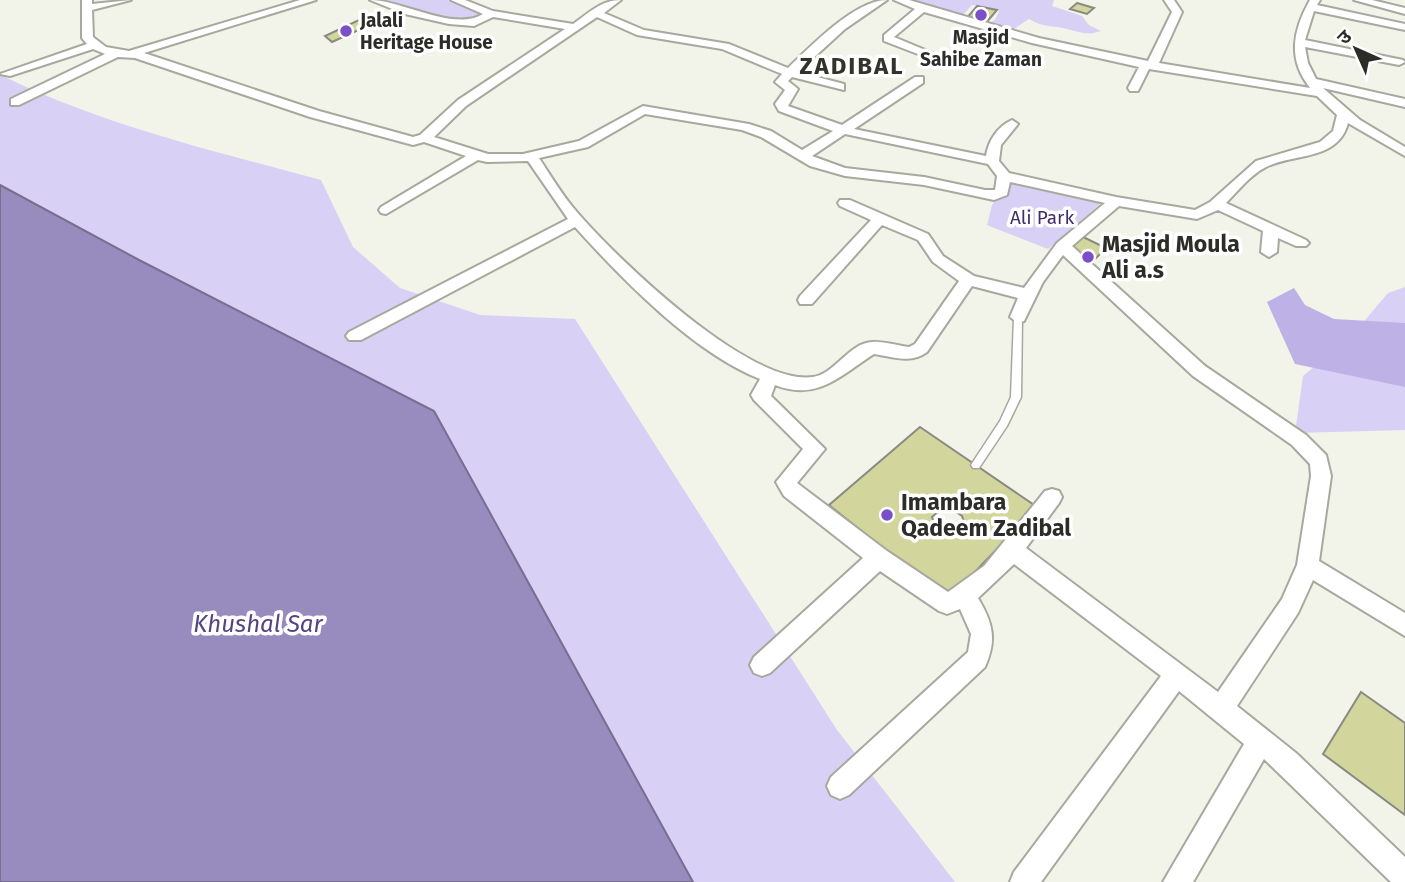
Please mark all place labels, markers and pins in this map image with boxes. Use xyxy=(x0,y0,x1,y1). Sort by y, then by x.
marker: Masjid Sahibe Zaman xyxy=(973,7,989,23)
place label: Jalali Heritage House xyxy=(359,9,493,54)
marker: Jalali Heritage House xyxy=(338,23,354,39)
place label: Masjid Sahibe Zaman xyxy=(920,26,1042,71)
place label: Masjid Moula Ali a.s xyxy=(1101,230,1240,284)
marker: Masjid Moula Ali a.s xyxy=(1080,249,1096,265)
place label: Imambara Qadeem Zadibal xyxy=(901,488,1071,542)
marker: Imambara Qadeem Zadibal xyxy=(879,507,895,523)

